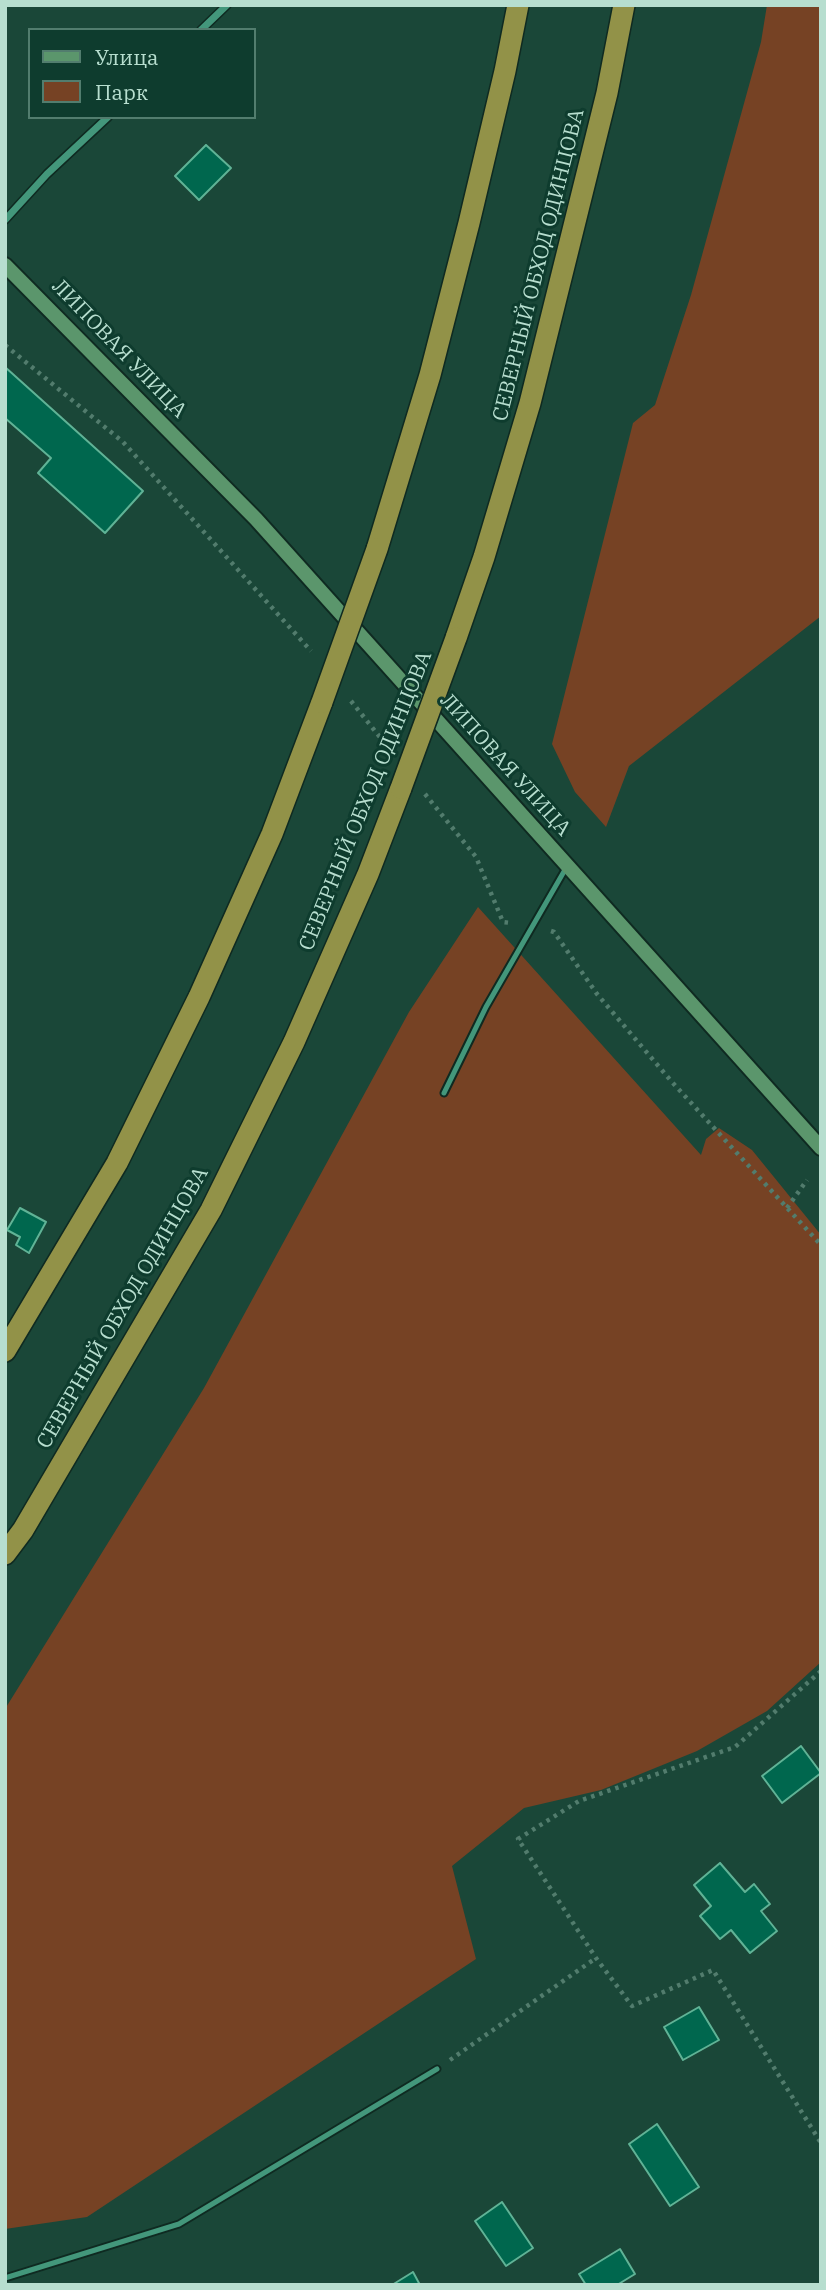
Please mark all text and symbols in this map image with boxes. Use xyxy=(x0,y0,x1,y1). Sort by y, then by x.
legend xyxy=(28,28,256,119)
text: Улица xyxy=(95,43,159,71)
text: Парк xyxy=(95,78,148,106)
street label: СЕВЕРНЫЙ ОБХОД ОДИНЦОВА xyxy=(488,106,590,424)
street label: ЛИПОВАЯ УЛИЦА xyxy=(46,274,192,424)
street label: СЕВЕРНЫЙ ОБХОД ОДИНЦОВА xyxy=(294,647,438,955)
street label: ЛИПОВАЯ УЛИЦА xyxy=(434,688,576,842)
street label: СЕВЕРНЫЙ ОБХОД ОДИНЦОВА xyxy=(32,1163,214,1453)

